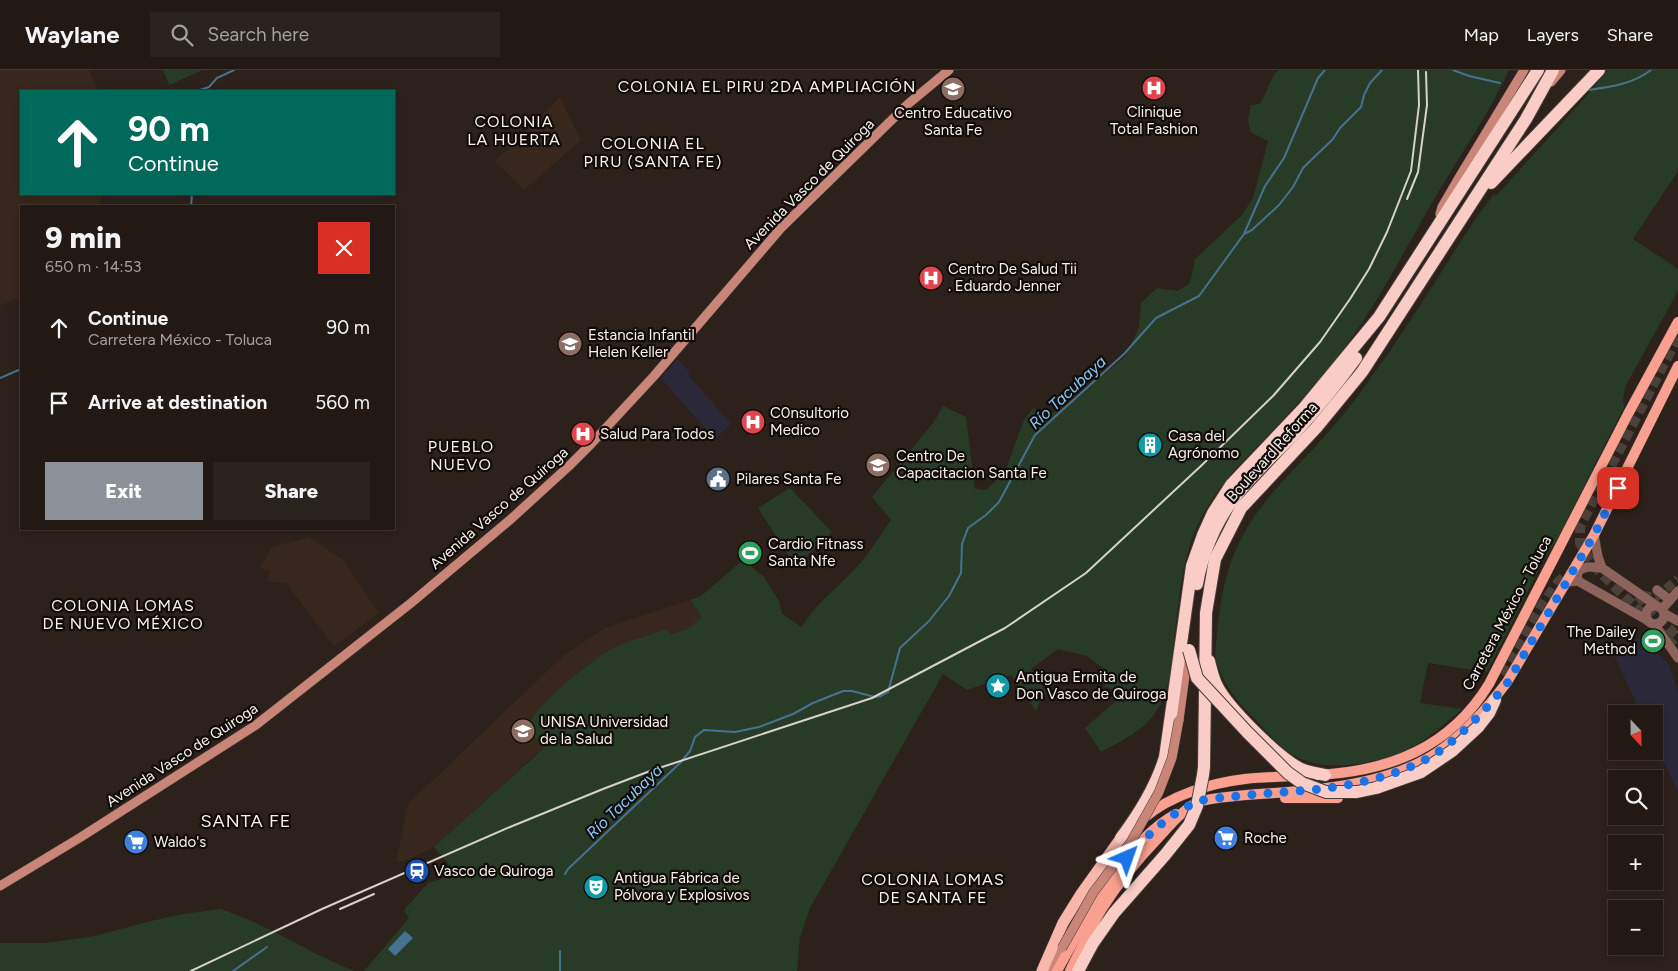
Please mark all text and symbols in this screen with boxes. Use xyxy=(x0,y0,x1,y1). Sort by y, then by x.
search box xyxy=(150,12,500,57)
text: Waylane xyxy=(25,20,120,49)
icon: search xyxy=(168,21,196,49)
text: Search here xyxy=(208,23,309,46)
text: Map xyxy=(1464,24,1499,46)
text: Layers xyxy=(1527,24,1579,46)
text: Share xyxy=(1607,24,1653,46)
hospital icon: Clinique Total Fashion xyxy=(1141,75,1167,101)
school or university icon: Centro Educativo Santa Fe xyxy=(940,76,966,102)
district label: COLONIA EL PIRU 2DA AMPLIACIÓN xyxy=(618,77,916,96)
place label: Clinique Total Fashion xyxy=(1110,103,1198,138)
place label: Centro Educativo Santa Fe xyxy=(894,104,1012,139)
text: 90 m xyxy=(128,108,210,150)
icon: ahead xyxy=(45,110,110,175)
district label: COLONIA LA HUERTA xyxy=(467,112,561,149)
street label: Avenida Vasco de Quiroga xyxy=(740,115,878,253)
district label: COLONIA EL PIRU (SANTA FE) xyxy=(584,134,722,171)
text: Continue xyxy=(128,150,219,177)
text: 9 min xyxy=(45,219,122,256)
button: close xyxy=(318,222,370,274)
text: 650 m · 14:53 xyxy=(45,257,142,276)
place label: Centro De Salud Tii . Eduardo Jenner xyxy=(948,260,1077,295)
hospital icon: Centro De Salud Tii . Eduardo Jenner xyxy=(918,265,944,291)
text: Continue xyxy=(88,307,168,330)
icon: ahead xyxy=(45,314,73,342)
text: 90 m xyxy=(326,316,370,339)
place label: Estancia Infantil Helen Keller xyxy=(588,326,695,361)
text: Carretera México - Toluca xyxy=(88,330,272,349)
school or university icon: Estancia Infantil Helen Keller xyxy=(557,331,583,357)
water label: Río Tacubaya xyxy=(1025,352,1110,433)
icon: arrive xyxy=(45,389,73,417)
text: Arrive at destination xyxy=(88,391,267,414)
text: 560 m xyxy=(315,391,370,414)
street label: Boulevard Reforma xyxy=(1223,399,1321,505)
place label: C0nsultorio Medico xyxy=(770,404,849,439)
hospital icon: C0nsultorio Medico xyxy=(740,409,766,435)
hospital icon: Salud Para Todos xyxy=(570,421,596,447)
place label: Salud Para Todos xyxy=(600,425,714,443)
place label: Casa del Agrónomo xyxy=(1168,427,1239,462)
building icon: Casa del Agrónomo xyxy=(1137,432,1163,458)
district label: PUEBLO NUEVO xyxy=(428,437,494,474)
street label: Avenida Vasco de Quiroga xyxy=(426,443,572,573)
place label: Centro De Capacitacion Santa Fe xyxy=(896,447,1047,482)
school or university icon: Centro De Capacitacion Santa Fe xyxy=(865,452,891,478)
button: Exit xyxy=(45,462,203,520)
button: Share xyxy=(213,462,370,520)
public building icon: Pilares Santa Fe xyxy=(705,466,731,492)
pin xyxy=(1597,467,1639,509)
place label: Pilares Santa Fe xyxy=(736,470,842,488)
icon: arrive xyxy=(1604,474,1632,502)
street label: Carretera México - Toluca xyxy=(1459,533,1555,693)
place label: Cardio Fitnass Santa Nfe xyxy=(768,535,864,570)
sports icon: Cardio Fitnass Santa Nfe xyxy=(737,540,763,566)
district label: COLONIA LOMAS DE NUEVO MÉXICO xyxy=(42,596,204,633)
place label: The Dailey Method xyxy=(1567,623,1636,658)
sports icon: The Dailey Method xyxy=(1640,628,1666,654)
place label: Antigua Ermita de Don Vasco de Quiroga xyxy=(1016,668,1167,703)
place icon: Antigua Ermita de Don Vasco de Quiroga xyxy=(985,673,1011,699)
street label: Avenida Vasco de Quiroga xyxy=(103,699,261,811)
north arrow xyxy=(1608,705,1662,760)
map controls xyxy=(1608,705,1663,955)
place label: UNISA Universidad de la Salud xyxy=(540,713,668,748)
school or university icon: UNISA Universidad de la Salud xyxy=(510,718,536,744)
water label: Río Tacubaya xyxy=(582,760,666,842)
button: search xyxy=(1608,770,1663,825)
district label: SANTA FE xyxy=(201,810,291,832)
supermarket icon: Roche xyxy=(1213,825,1239,851)
supermarket icon: Waldo's xyxy=(123,829,149,855)
place label: Roche xyxy=(1244,829,1287,847)
position arrow xyxy=(1100,831,1152,883)
place label: Waldo's xyxy=(154,833,206,851)
button: + xyxy=(1608,835,1663,890)
station icon: Vasco de Quiroga xyxy=(404,858,430,884)
place label: Vasco de Quiroga xyxy=(434,862,553,880)
place label: Antigua Fábrica de Pólvora y Explosivos xyxy=(614,869,750,904)
district label: COLONIA LOMAS DE SANTA FE xyxy=(861,870,1005,907)
theatre icon: Antigua Fábrica de Pólvora y Explosivos xyxy=(583,874,609,900)
button: − xyxy=(1608,900,1663,955)

